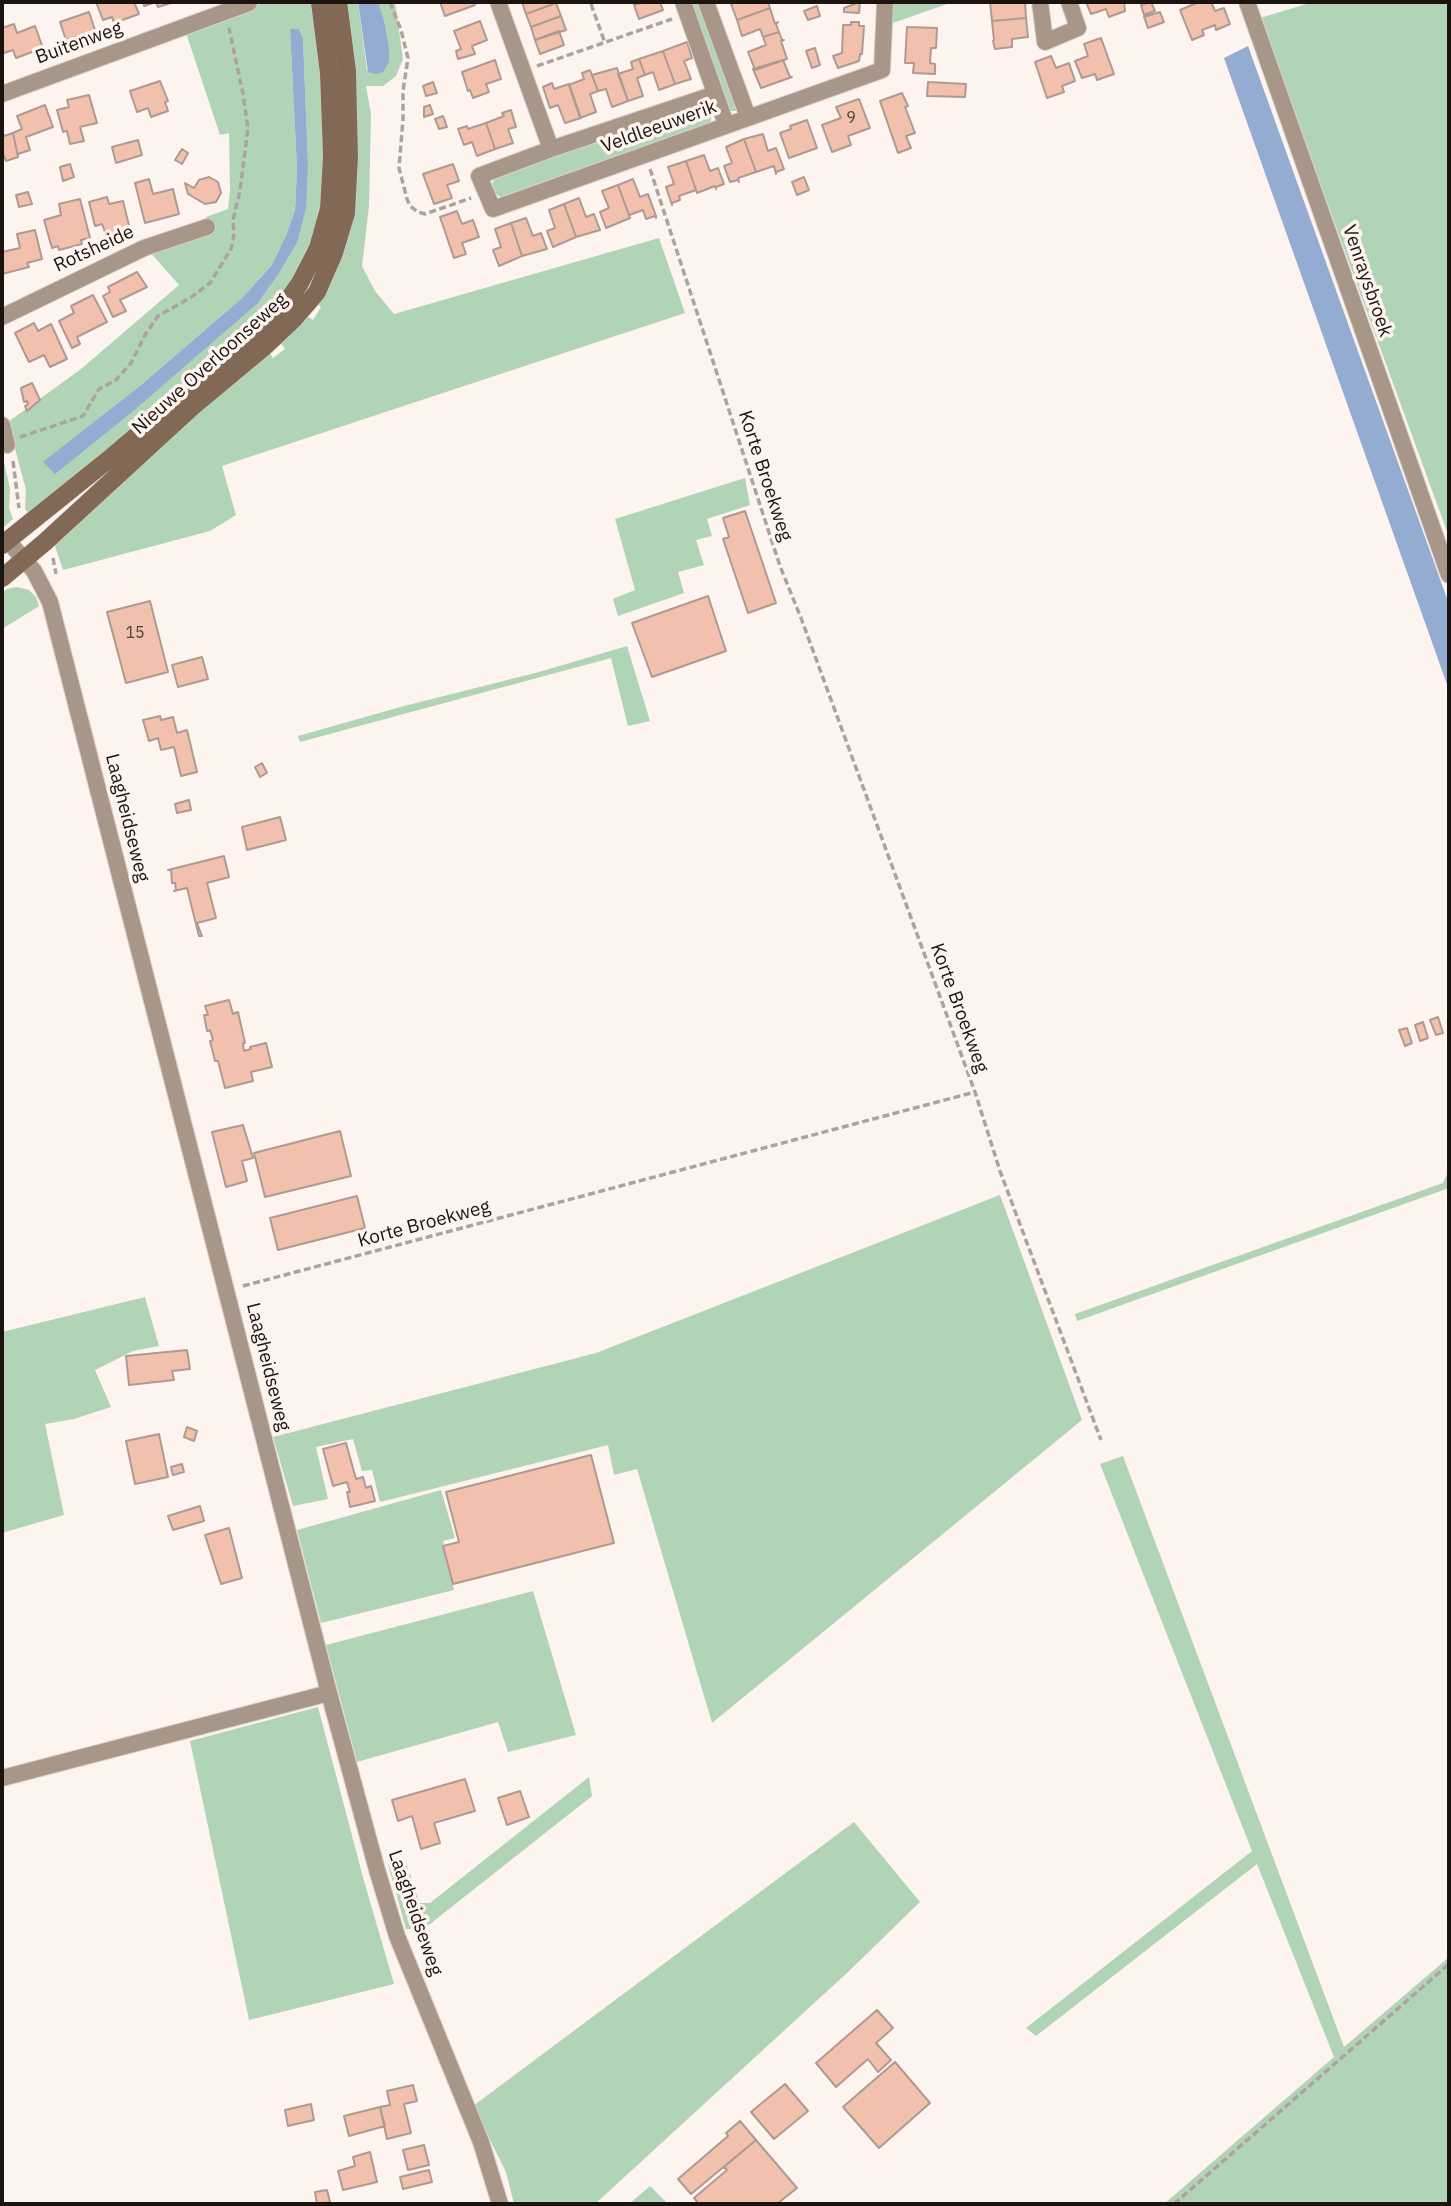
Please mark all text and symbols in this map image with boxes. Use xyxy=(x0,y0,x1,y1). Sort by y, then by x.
street label: Buitenweg xyxy=(33,17,125,69)
street label: Veldleeuwerik xyxy=(598,96,720,158)
house number: 9 xyxy=(846,108,856,128)
street label: Rotsheide xyxy=(50,221,138,277)
street label: Venraysbroek xyxy=(1337,222,1397,340)
street label: Nieuwe Overloonseweg xyxy=(128,288,292,440)
street label: Korte Broekweg xyxy=(733,408,797,544)
house number: 15 xyxy=(125,623,145,643)
street label: Laagheidseweg xyxy=(100,752,154,884)
street label: Korte Broekweg xyxy=(925,940,993,1076)
street label: Korte Broekweg xyxy=(355,1195,493,1253)
street label: Laagheidseweg xyxy=(241,1301,295,1433)
street label: Laagheidseweg xyxy=(383,1847,447,1979)

